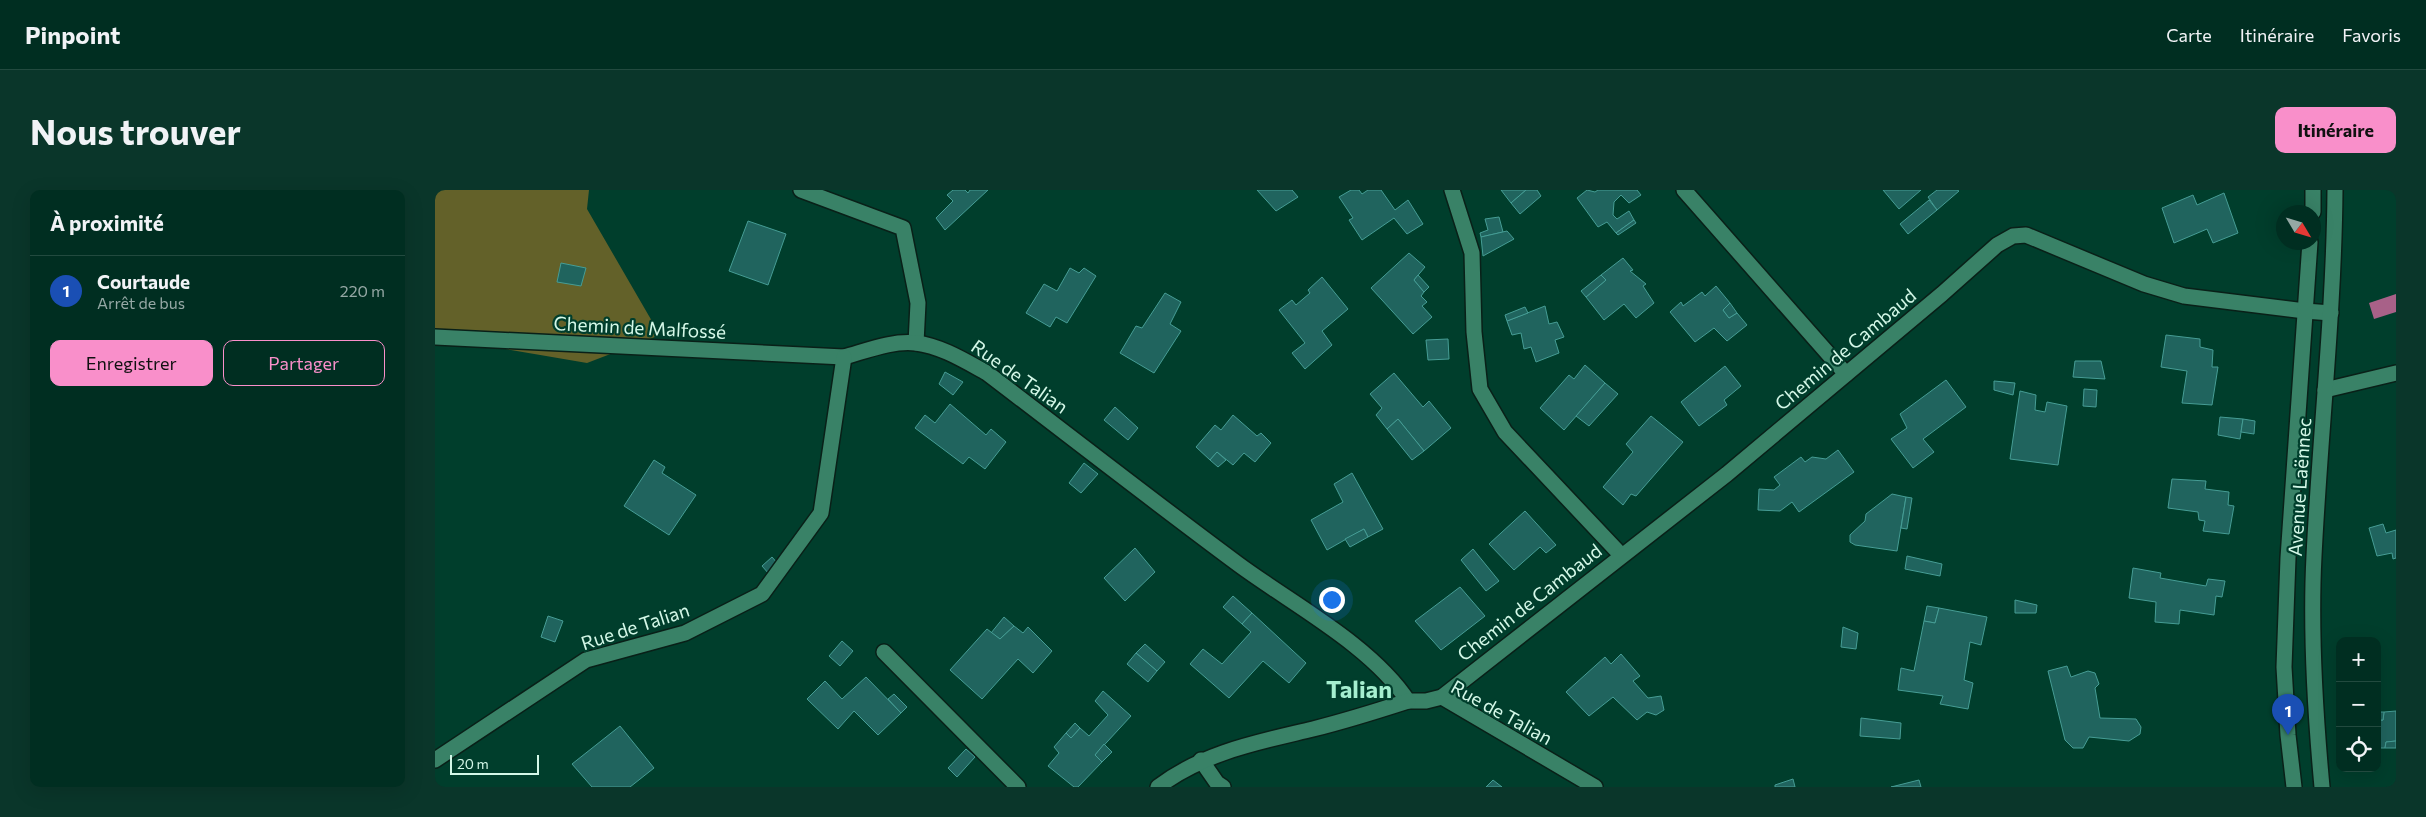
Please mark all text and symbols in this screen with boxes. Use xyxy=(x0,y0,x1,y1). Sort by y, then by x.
text: Pinpoint xyxy=(25,20,120,49)
text: Carte xyxy=(2166,24,2212,46)
text: Itinéraire xyxy=(2240,24,2314,46)
text: Favoris xyxy=(2342,24,2401,46)
button: Itinéraire xyxy=(2275,107,2396,153)
text: Nous trouver xyxy=(30,109,241,152)
north arrow xyxy=(2276,205,2321,250)
text: À proximité xyxy=(50,210,164,235)
text: Courtaude xyxy=(97,270,190,293)
text: 1 xyxy=(62,281,70,300)
text: 220 m xyxy=(340,281,385,300)
street label: Chemin de Cambaud xyxy=(1770,283,1920,415)
text: Arrêt de bus xyxy=(97,293,185,312)
street label: Chemin de Malfossé xyxy=(553,311,727,343)
street label: Rue de Talian xyxy=(967,334,1073,418)
button: Enregistrer xyxy=(50,340,213,386)
button: Partager xyxy=(223,340,385,386)
street label: Avenue Laënnec xyxy=(2283,417,2315,557)
street label: Chemin de Cambaud xyxy=(1452,538,1606,666)
your location xyxy=(1319,587,1345,613)
street label: Rue de Talian xyxy=(578,598,692,654)
map controls xyxy=(2336,637,2381,772)
button: + xyxy=(2336,637,2381,682)
district label: Talian xyxy=(1326,674,1392,703)
street label: Rue de Talian xyxy=(1447,675,1557,749)
button: − xyxy=(2336,682,2381,727)
pin: 1 xyxy=(2272,694,2304,735)
button: locate xyxy=(2336,727,2381,772)
scale bar xyxy=(450,752,539,775)
text: 20 m xyxy=(457,755,489,772)

